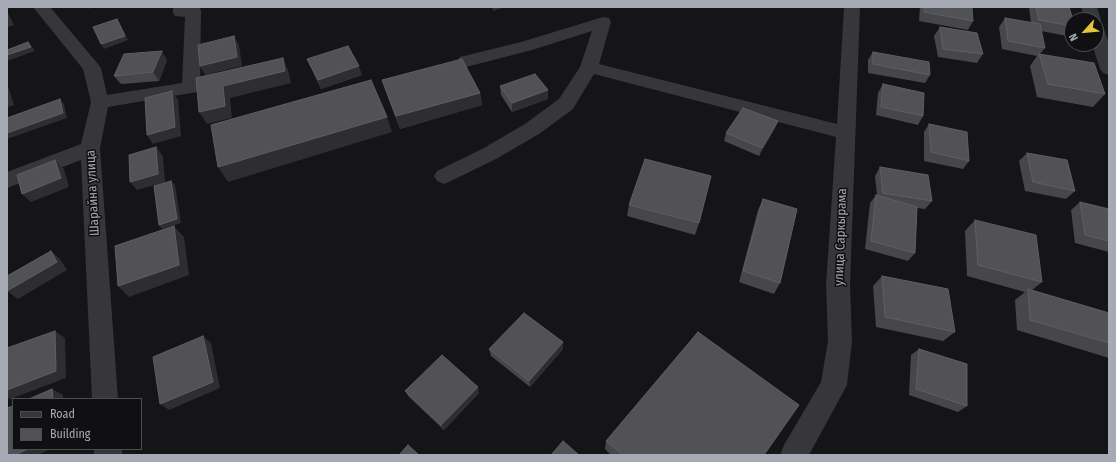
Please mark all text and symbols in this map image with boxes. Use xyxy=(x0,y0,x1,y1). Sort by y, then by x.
north arrow xyxy=(1064,12,1104,52)
text: N xyxy=(1066,31,1081,43)
street label: Шарайна улица xyxy=(83,150,103,236)
street label: улица Саркырама xyxy=(832,188,850,286)
legend xyxy=(12,398,142,450)
text: Road xyxy=(50,407,75,421)
text: Building xyxy=(50,427,90,441)

